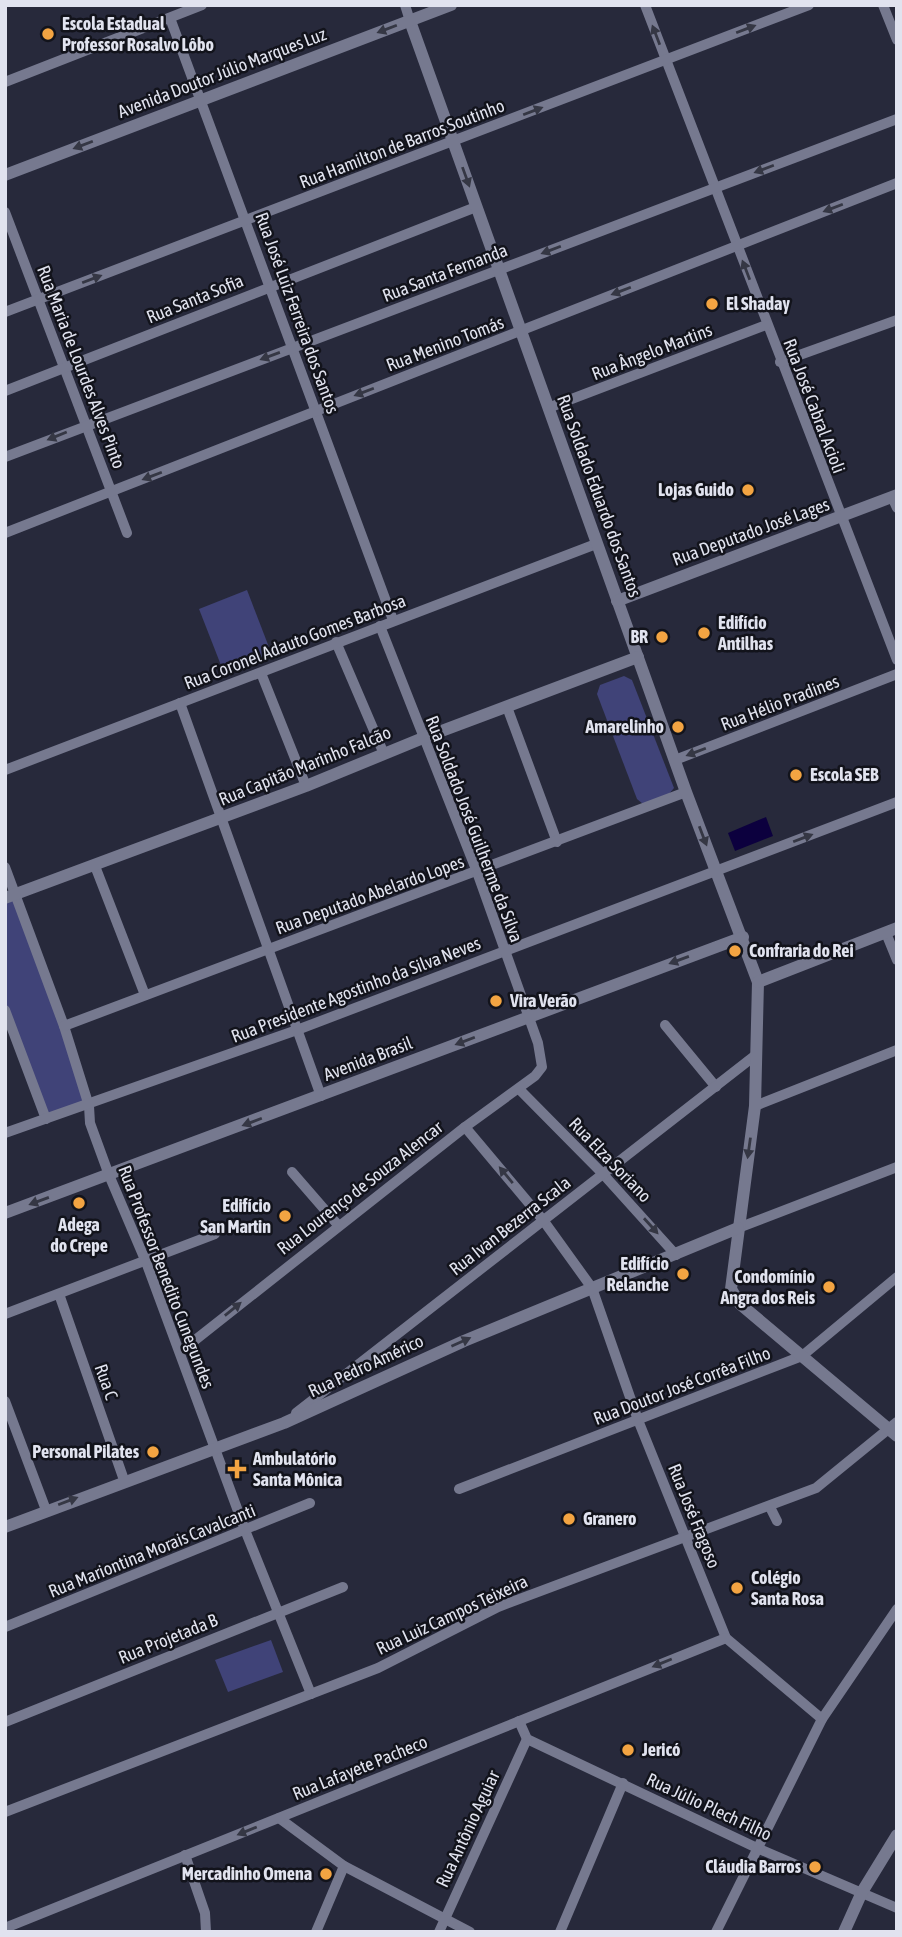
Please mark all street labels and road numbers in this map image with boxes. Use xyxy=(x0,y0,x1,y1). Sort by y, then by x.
street label: Avenida Doutor Júlio Marques Luz xyxy=(115,23,329,122)
street label: Rua Hamilton de Barros Soutinho xyxy=(296,95,507,192)
street label: Rua José Luiz Ferreira dos Santos xyxy=(251,209,344,416)
street label: Rua Santa Fernanda xyxy=(379,239,510,306)
street label: Rua Maria de Lourdes Alves Pinto xyxy=(33,262,130,471)
street label: Rua Santa Sofia xyxy=(143,270,246,328)
street label: Rua Menino Tomás xyxy=(383,311,507,376)
street label: Rua Ângelo Martins xyxy=(589,319,715,384)
street label: Rua José Cabral Acioli xyxy=(779,336,850,476)
street label: Rua Soldado Eduardo dos Santos xyxy=(553,392,646,600)
street label: Rua Deputado José Lages xyxy=(669,493,832,570)
street label: Rua Coronel Adauto Gomes Barbosa xyxy=(181,590,408,693)
street label: Rua Hélio Pradines xyxy=(718,670,842,735)
street label: Rua Soldado José Guilherme da Silva xyxy=(421,713,527,945)
street label: Rua Capitão Marinho Falcão xyxy=(216,721,394,810)
street label: Rua Deputado Abelardo Lopes xyxy=(273,851,467,938)
street label: Rua Presidente Agostinho da Silva Neves xyxy=(228,932,483,1047)
street label: Avenida Brasil xyxy=(320,1032,415,1085)
street label: Rua Elza Soriano xyxy=(565,1113,656,1206)
street label: Rua Lourenço de Souza Alencar xyxy=(273,1116,447,1259)
street label: Rua Professor Benedito Cunegundes xyxy=(114,1162,219,1391)
street label: Rua Ivan Bezerra Scala xyxy=(445,1172,574,1279)
street label: Rua Pedro Américo xyxy=(305,1330,427,1401)
street label: Rua Doutor José Corrêa Filho xyxy=(590,1342,773,1429)
street label: Rua C xyxy=(91,1361,122,1403)
street label: Rua José Fragoso xyxy=(664,1461,725,1571)
street label: Rua Mariontina Morais Cavalcanti xyxy=(45,1499,258,1602)
street label: Rua Luiz Campos Teixeira xyxy=(373,1570,531,1659)
street label: Rua Projetada B xyxy=(115,1609,221,1668)
street label: Rua Lafayete Pacheco xyxy=(289,1731,430,1804)
street label: Rua Antônio Aguiar xyxy=(431,1766,504,1891)
street label: Rua Júlio Plech Filho xyxy=(643,1768,775,1845)

